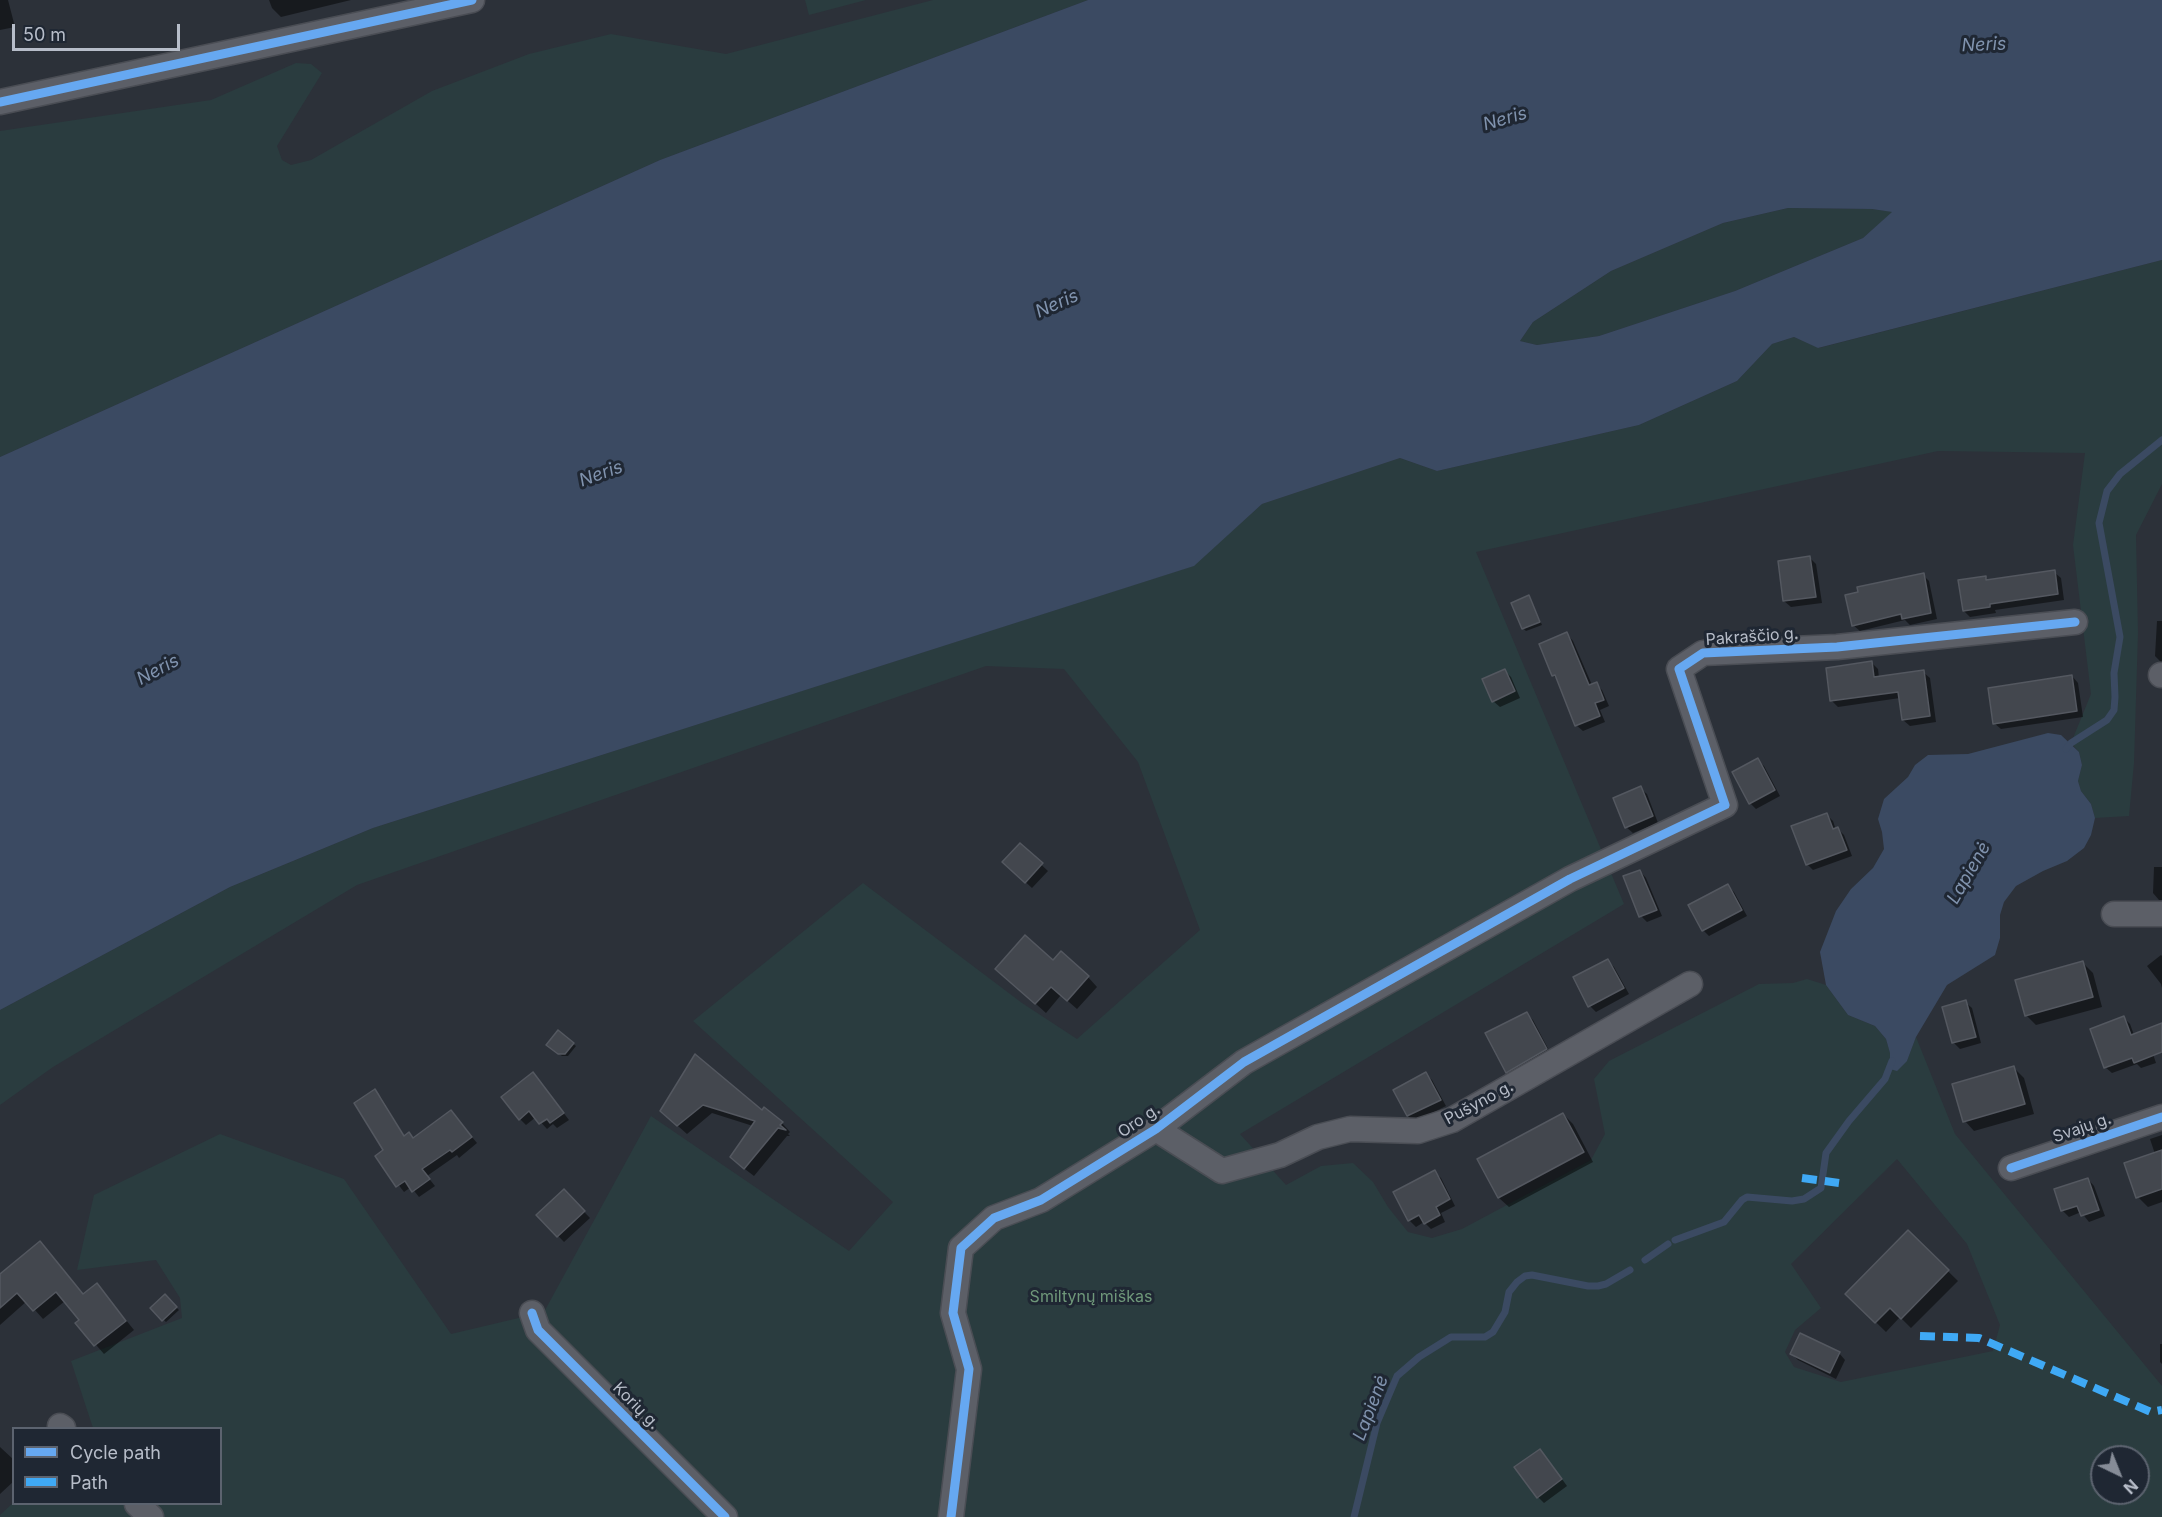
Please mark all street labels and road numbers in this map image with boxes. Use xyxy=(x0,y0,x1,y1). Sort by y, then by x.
street label: Pakraščio g. xyxy=(1705,624,1799,650)
street label: Pušyno g. xyxy=(1441,1077,1517,1129)
street label: Oro g. xyxy=(1114,1100,1164,1142)
street label: Svajų g. xyxy=(2050,1109,2114,1147)
street label: Korių g. xyxy=(609,1379,663,1433)

